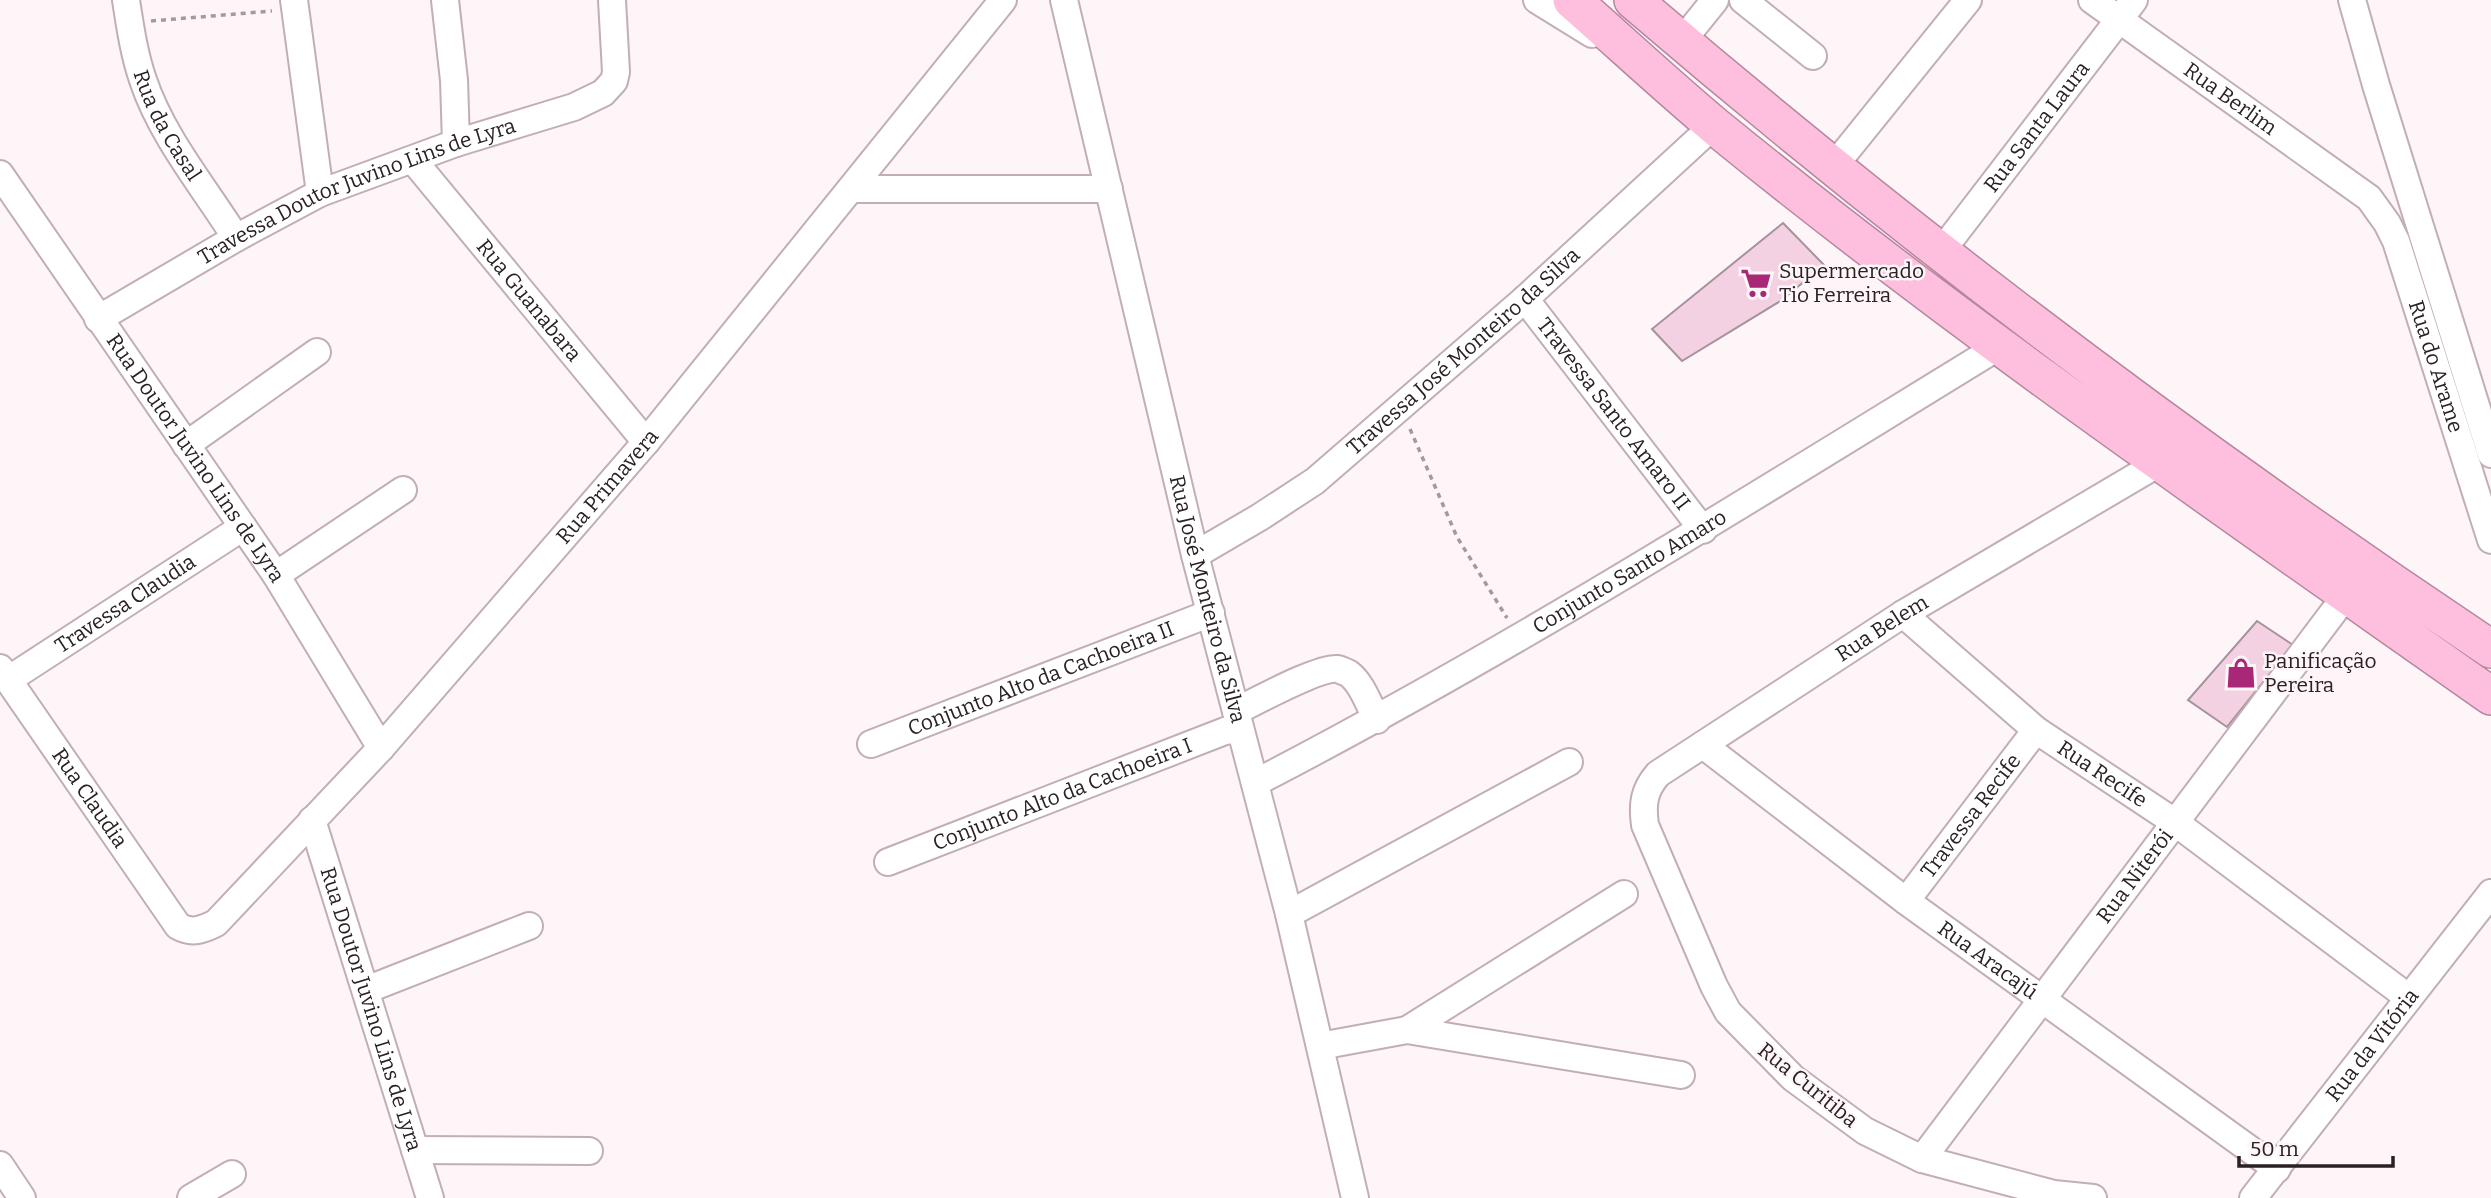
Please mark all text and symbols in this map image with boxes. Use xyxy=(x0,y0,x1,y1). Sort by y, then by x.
street label: Rua Santa Laura xyxy=(1978,56,2096,198)
street label: Rua Berlim xyxy=(2179,57,2282,141)
street label: Rua da Casal xyxy=(127,66,207,186)
street label: Travessa Doutor Juvino Lins de Lyra xyxy=(193,112,519,270)
street label: Rua Guanabara xyxy=(471,234,587,367)
street label: Travessa José Monteiro da Silva xyxy=(1341,242,1586,461)
place label: Supermercado Tio Ferreira xyxy=(1779,258,1924,308)
supermarket icon: Supermercado Tio Ferreira xyxy=(1739,266,1773,300)
street label: Rua do Arame xyxy=(2403,297,2469,436)
street label: Travessa Santo Amaro II xyxy=(1531,313,1696,515)
street label: Rua Doutor Juvino Lins de Lyra xyxy=(101,329,291,588)
street label: Rua Primavera xyxy=(551,424,664,549)
street label: Rua José Monteiro da Silva xyxy=(1164,473,1252,726)
street label: Conjunto Santo Amaro xyxy=(1528,504,1731,640)
street label: Travessa Claudia xyxy=(50,548,201,659)
street label: Rua Belem xyxy=(1831,589,1933,667)
street label: Conjunto Alto da Cachoeira II xyxy=(904,616,1178,742)
place label: Panificação Pereira xyxy=(2264,648,2377,698)
shop icon: Panificação Pereira xyxy=(2224,656,2258,690)
street label: Conjunto Alto da Cachoeira I xyxy=(929,732,1196,856)
street label: Rua Recife xyxy=(2052,735,2152,813)
street label: Rua Claudia xyxy=(46,743,133,853)
street label: Travessa Recife xyxy=(1915,748,2026,883)
street label: Rua Niterói xyxy=(2091,824,2179,928)
street label: Rua Doutor Juvino Lins de Lyra xyxy=(314,864,428,1155)
street label: Rua Aracajú xyxy=(1933,915,2043,1005)
street label: Rua da Vitória xyxy=(2320,983,2425,1107)
street label: Rua Curitiba xyxy=(1753,1037,1864,1133)
scale bar xyxy=(2239,1124,2393,1168)
text: 50 m xyxy=(2250,1136,2299,1162)

